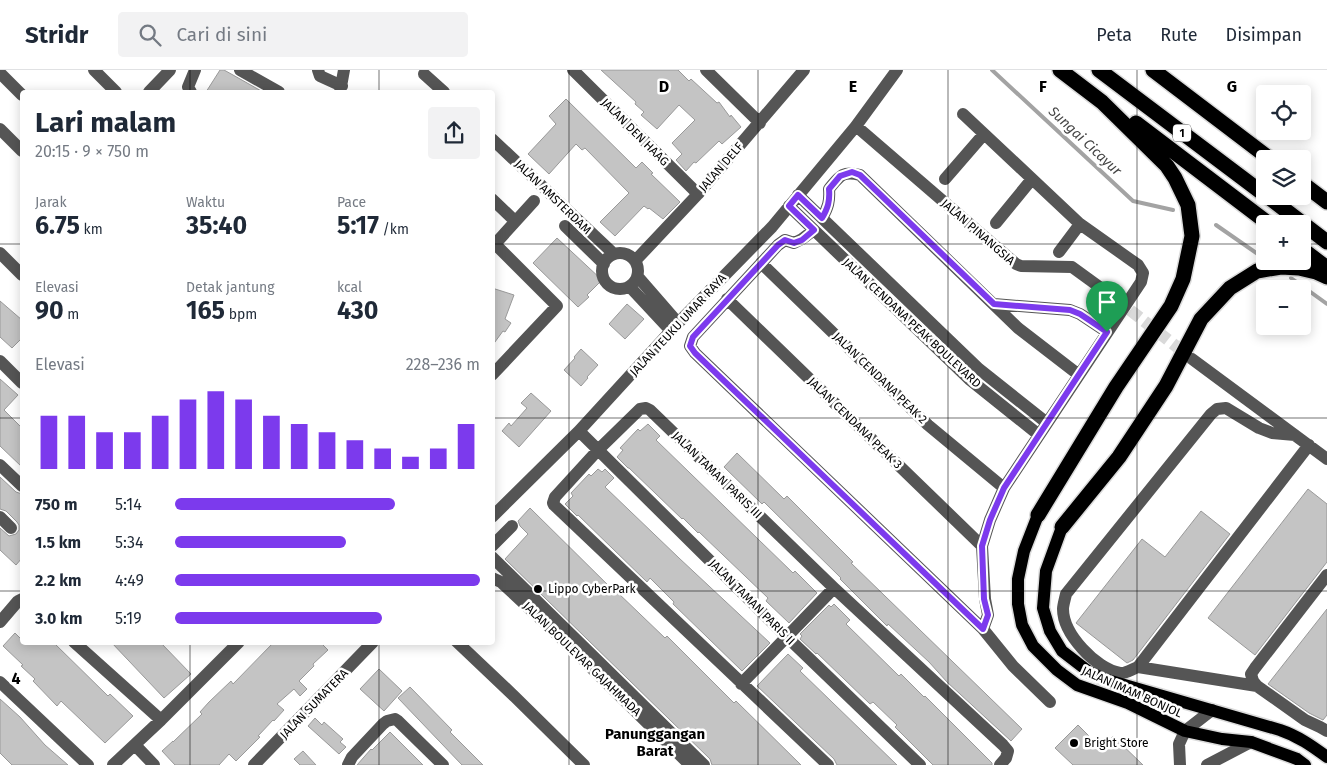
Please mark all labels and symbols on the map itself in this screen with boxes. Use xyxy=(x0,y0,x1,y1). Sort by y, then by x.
text: D xyxy=(659,77,669,96)
text: E xyxy=(849,77,857,96)
text: F xyxy=(1039,77,1047,96)
text: G xyxy=(1227,77,1237,96)
street label: JALAN DEN HAAG xyxy=(598,95,672,169)
water label: Sungai Cicayur xyxy=(1044,102,1125,180)
road number: 1 xyxy=(1173,124,1191,142)
street label: JALAN DELF xyxy=(696,139,746,195)
street label: JALAN AMSTERDAM xyxy=(512,157,594,237)
street label: JALAN PINANGSIA xyxy=(938,196,1018,268)
street label: JALAN CENDANA PEAK BOULEVARD xyxy=(840,255,984,391)
street label: JALAN TEUKU UMAR RAYA xyxy=(627,271,729,379)
pin xyxy=(1086,281,1128,332)
street label: JALAN CENDANA PEAK 2 xyxy=(830,329,930,427)
street label: JALAN CENDANA PEAK 3 xyxy=(805,374,905,472)
street label: JALAN TAMAN PARIS III xyxy=(669,429,765,521)
street label: JALAN TAMAN PARIS II xyxy=(706,556,798,648)
place label: Lippo CyberPark xyxy=(548,582,637,596)
marker: Lippo CyberPark xyxy=(532,583,544,595)
street label: JALAN BOULEVAR GAJAHMADA xyxy=(520,599,644,719)
street label: JALAN IMAM BONJOL xyxy=(1079,663,1185,721)
street label: JALAN SUMATERA xyxy=(277,666,351,742)
text: 4 xyxy=(11,669,21,688)
district label: Panunggangan Barat xyxy=(605,725,705,760)
place label: Bright Store xyxy=(1084,736,1149,750)
marker: Bright Store xyxy=(1068,737,1080,749)

